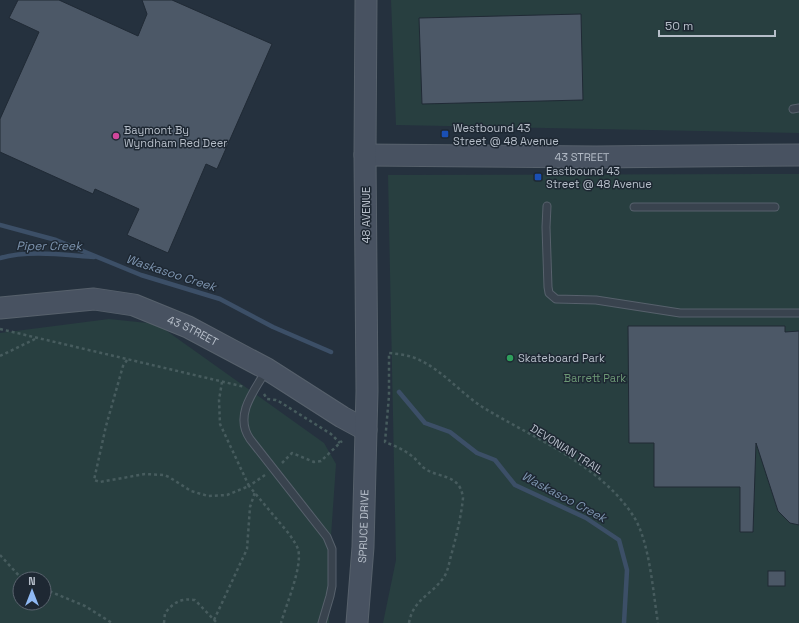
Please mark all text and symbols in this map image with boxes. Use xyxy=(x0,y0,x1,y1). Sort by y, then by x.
scale bar xyxy=(659,12,775,38)
text: 50 m xyxy=(665,18,693,34)
place label: Westbound 43 Street @ 48 Avenue xyxy=(453,121,559,148)
place label: Baymont By Wyndham Red Deer xyxy=(124,123,227,150)
marker: Westbound 43 Street @ 48 Avenue xyxy=(440,129,450,139)
marker: Baymont By Wyndham Red Deer xyxy=(111,131,121,141)
street label: 43 STREET xyxy=(554,150,610,164)
place label: Eastbound 43 Street @ 48 Avenue xyxy=(546,164,652,191)
marker: Eastbound 43 Street @ 48 Avenue xyxy=(533,172,543,182)
street label: 48 AVENUE xyxy=(359,187,373,243)
water label: Piper Creek xyxy=(16,238,83,254)
water label: Waskasoo Creek xyxy=(124,251,219,296)
street label: 43 STREET xyxy=(165,312,221,349)
place label: Skateboard Park xyxy=(518,351,605,365)
marker: Skateboard Park xyxy=(505,353,515,363)
park label: Barrett Park xyxy=(564,371,626,385)
street label: DEVONIAN TRAIL xyxy=(528,421,606,477)
water label: Waskasoo Creek xyxy=(519,468,610,527)
street label: SPRUCE DRIVE xyxy=(355,489,371,564)
north arrow xyxy=(12,571,52,611)
text: N xyxy=(28,574,36,588)

